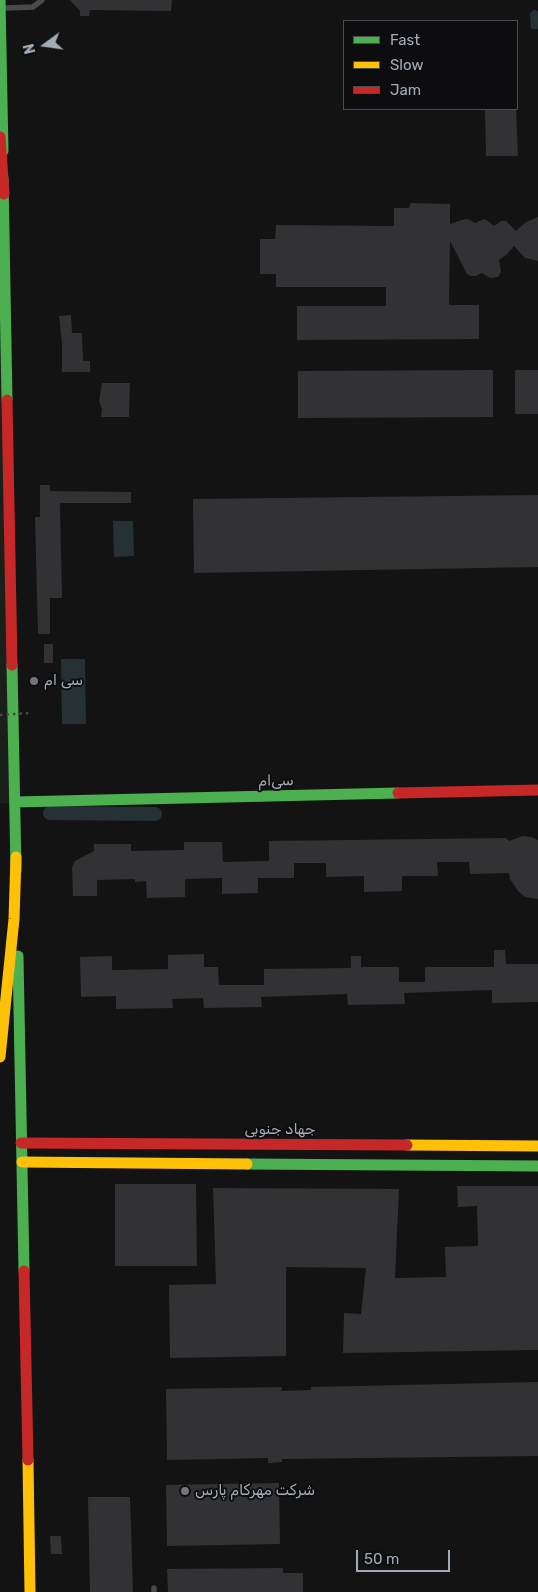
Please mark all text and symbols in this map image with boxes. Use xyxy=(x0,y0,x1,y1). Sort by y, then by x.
north arrow xyxy=(20,20,70,70)
legend xyxy=(343,20,518,110)
text: Fast xyxy=(390,31,420,49)
text: N xyxy=(20,42,39,56)
text: Slow xyxy=(390,56,423,74)
text: Jam xyxy=(390,81,421,99)
place label: سی ام xyxy=(44,672,83,690)
marker: سی ام xyxy=(28,675,40,687)
street label: سی‌ام xyxy=(258,772,294,790)
street label: جهاد جنوبی xyxy=(244,1121,316,1139)
place label: شرکت مهرکام پارس xyxy=(195,1482,315,1500)
marker: شرکت مهرکام پارس xyxy=(179,1485,191,1497)
scale bar xyxy=(358,1540,452,1572)
text: 50 m xyxy=(364,1550,399,1568)

